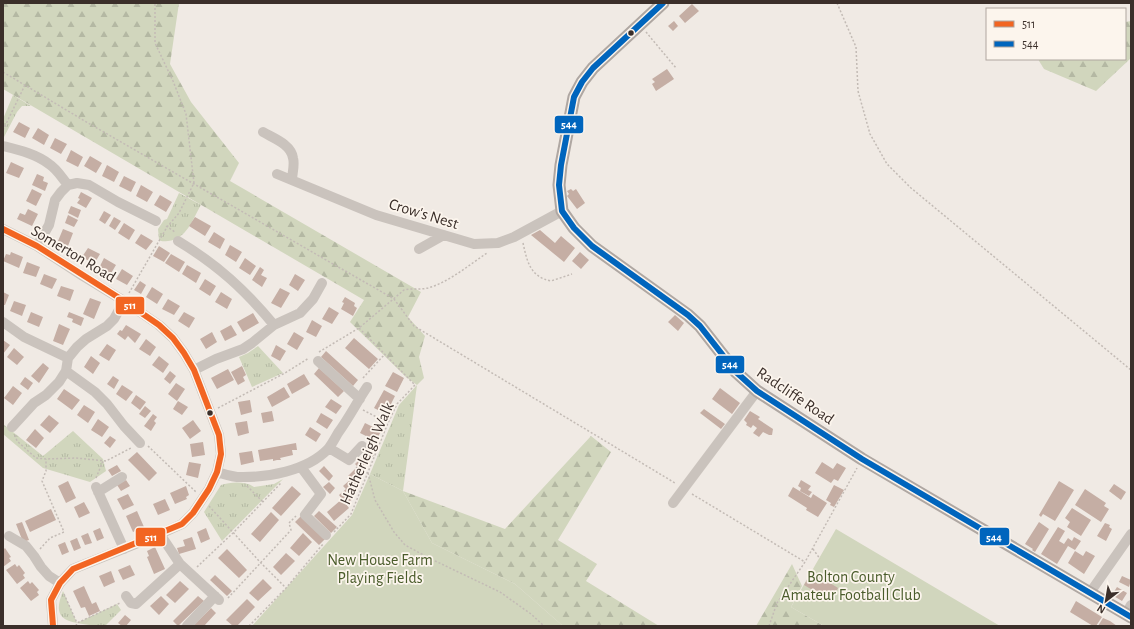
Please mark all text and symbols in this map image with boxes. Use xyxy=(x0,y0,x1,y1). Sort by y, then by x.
legend xyxy=(986,8,1126,60)
text: 511 xyxy=(1022,18,1035,30)
unlabelled marker xyxy=(626,28,636,38)
text: 544 xyxy=(1022,38,1039,50)
line badge: 544 xyxy=(554,115,584,134)
text: 544 xyxy=(561,119,577,130)
street label: Crow's Nest xyxy=(387,196,460,232)
street label: Somerton Road xyxy=(28,222,119,285)
line badge: 511 xyxy=(115,296,145,315)
text: 511 xyxy=(124,300,136,311)
line badge: 544 xyxy=(715,355,745,374)
text: 544 xyxy=(722,359,738,370)
street label: Radcliffe Road xyxy=(754,364,837,427)
street label: Hatherleigh Walk xyxy=(337,399,397,507)
unlabelled marker xyxy=(205,408,215,418)
line badge: 511 xyxy=(135,527,166,547)
line badge: 544 xyxy=(979,527,1010,546)
text: 511 xyxy=(145,532,157,543)
text: 544 xyxy=(986,532,1002,543)
park label: New House Farm Playing Fields xyxy=(327,552,433,587)
park label: Bolton County Amateur Football Club xyxy=(781,569,921,603)
north arrow xyxy=(1086,581,1126,621)
text: N xyxy=(1095,602,1107,616)

